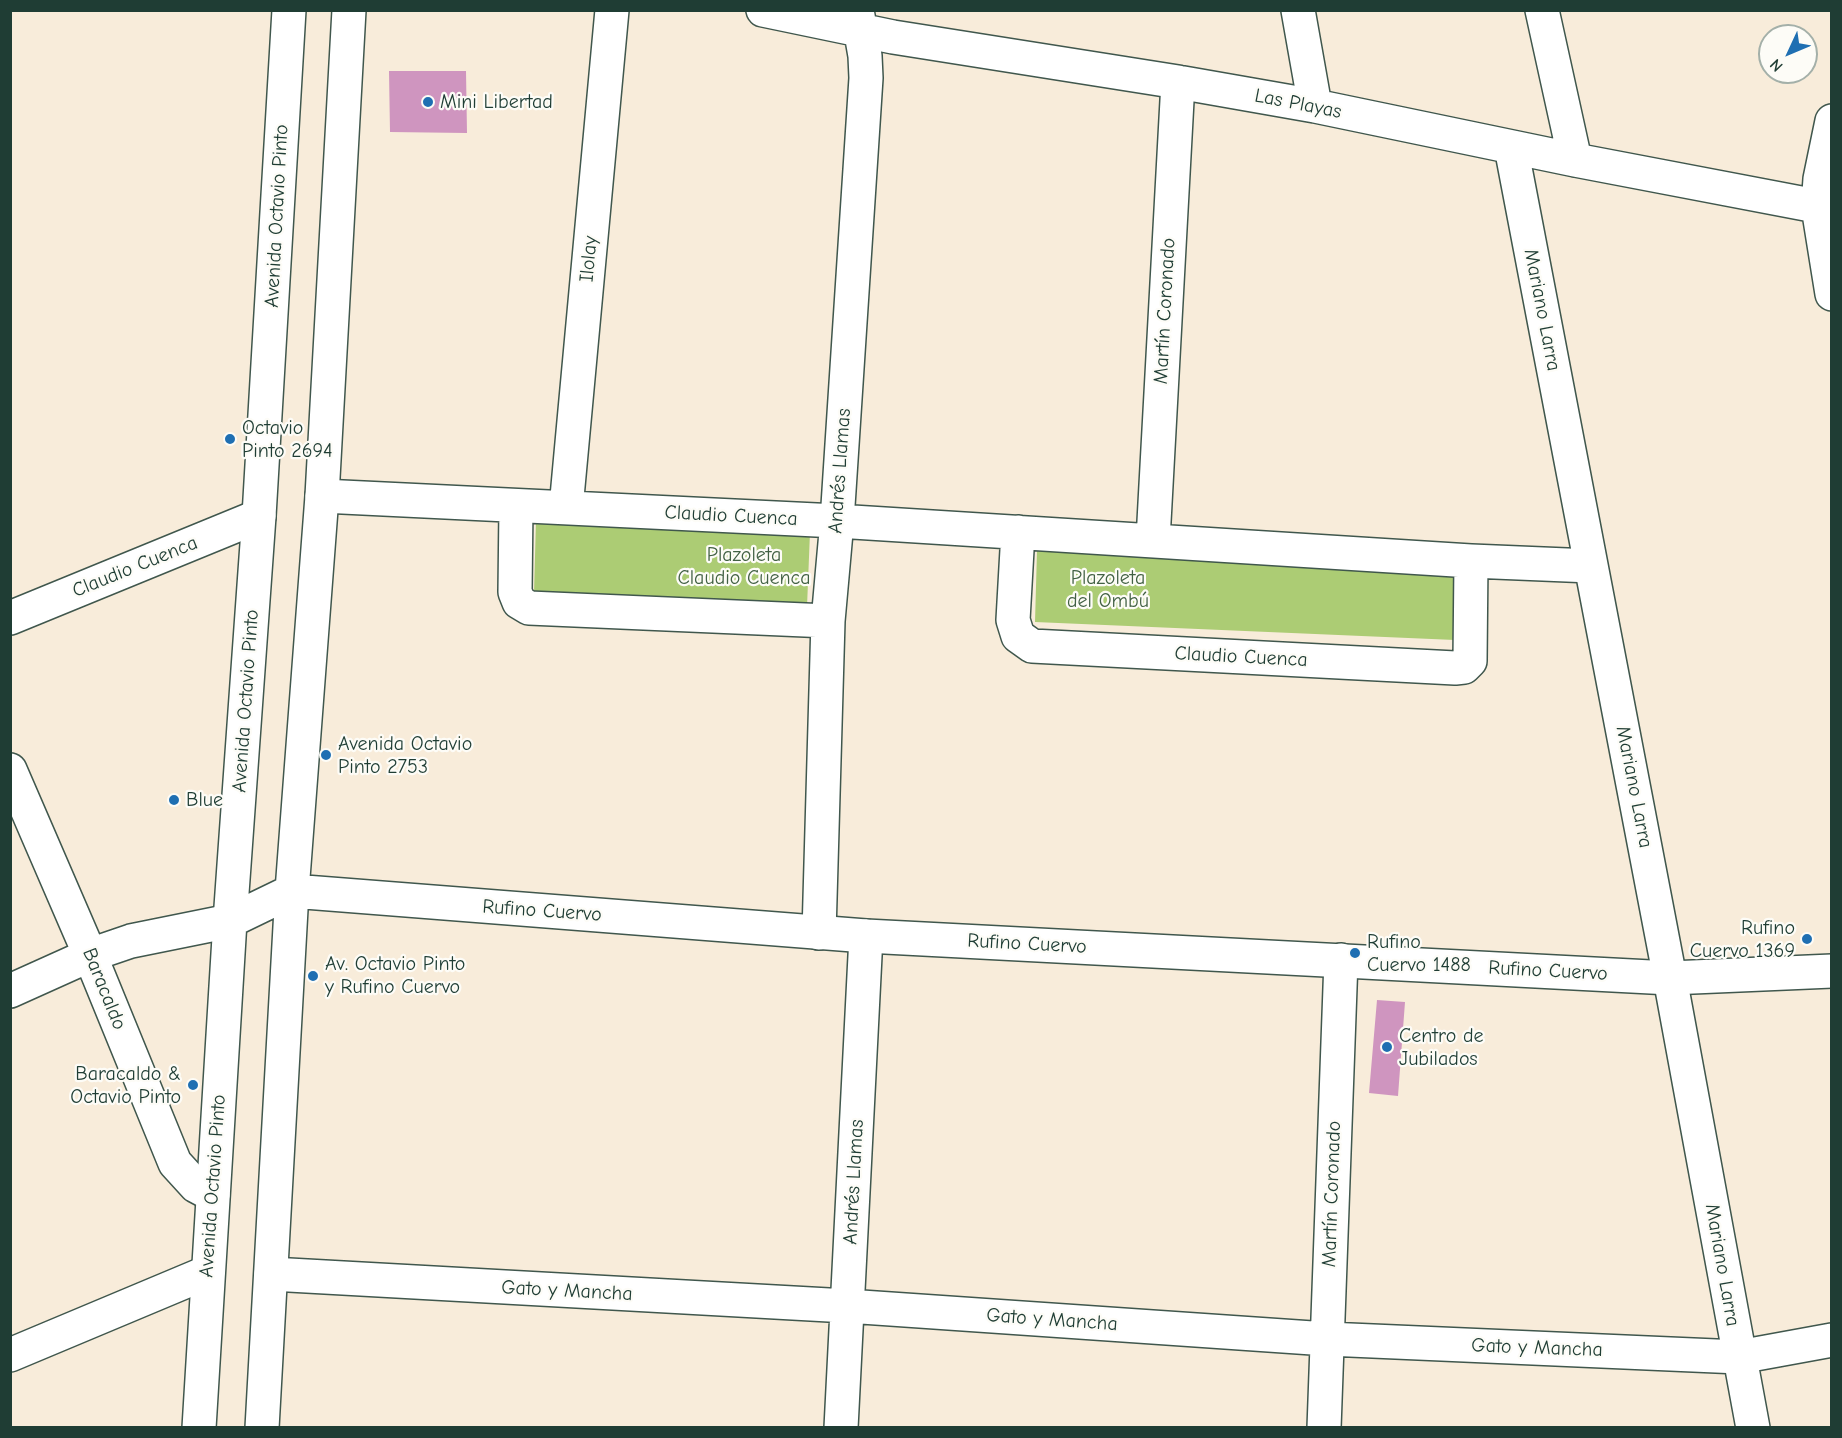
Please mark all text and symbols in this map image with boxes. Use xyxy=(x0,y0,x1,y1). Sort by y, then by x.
north arrow xyxy=(1758,24,1818,84)
text: N xyxy=(1766,55,1787,75)
street label: Las Playas xyxy=(1252,84,1344,124)
place label: Mini Libertad xyxy=(440,90,553,114)
marker: Mini Libertad xyxy=(421,95,435,109)
street label: Avenida Octavio Pinto xyxy=(260,124,294,308)
street label: Ilolay xyxy=(575,235,603,283)
street label: Martín Coronado xyxy=(1149,237,1181,385)
street label: Mariano Larra xyxy=(1518,247,1566,373)
street label: Andrés Llamas xyxy=(824,408,856,534)
place label: Octavio Pinto 2694 xyxy=(242,416,333,463)
marker: Octavio Pinto 2694 xyxy=(223,432,237,446)
street label: Claudio Cuenca xyxy=(664,501,798,531)
street label: Claudio Cuenca xyxy=(69,531,201,603)
park label: Plazoleta Claudio Cuenca xyxy=(677,543,811,590)
park label: Plazoleta del Ombú xyxy=(1067,566,1149,613)
street label: Avenida Octavio Pinto xyxy=(228,609,264,793)
street label: Claudio Cuenca xyxy=(1174,642,1308,672)
street label: Mariano Larra xyxy=(1610,724,1658,850)
place label: Avenida Octavio Pinto 2753 xyxy=(338,732,472,779)
marker: Avenida Octavio Pinto 2753 xyxy=(319,748,333,762)
place label: Blue xyxy=(186,788,223,812)
marker: Blue xyxy=(167,793,181,807)
street label: Rufino Cuervo xyxy=(482,895,602,927)
place label: Rufino Cuervo 1369 xyxy=(1690,916,1795,963)
street label: Rufino Cuervo xyxy=(967,929,1087,959)
place label: Rufino Cuervo 1488 xyxy=(1367,930,1471,977)
marker: Rufino Cuervo 1369 xyxy=(1800,932,1814,946)
street label: Baracaldo xyxy=(77,945,131,1033)
marker: Rufino Cuervo 1488 xyxy=(1348,946,1362,960)
place label: Av. Octavio Pinto y Rufino Cuervo xyxy=(325,952,465,999)
street label: Rufino Cuervo xyxy=(1488,956,1608,986)
marker: Av. Octavio Pinto y Rufino Cuervo xyxy=(306,969,320,983)
place label: Centro de Jubilados xyxy=(1399,1024,1484,1071)
marker: Centro de Jubilados xyxy=(1380,1040,1394,1054)
place label: Baracaldo & Octavio Pinto xyxy=(70,1062,181,1109)
marker: Baracaldo & Octavio Pinto xyxy=(186,1078,200,1092)
street label: Avenida Octavio Pinto xyxy=(195,1094,231,1278)
street label: Andrés Llamas xyxy=(839,1119,869,1245)
street label: Martín Coronado xyxy=(1317,1120,1347,1268)
street label: Mariano Larra xyxy=(1699,1202,1745,1328)
street label: Gato y Mancha xyxy=(501,1276,633,1306)
street label: Gato y Mancha xyxy=(986,1303,1118,1337)
street label: Gato y Mancha xyxy=(1471,1334,1603,1362)

